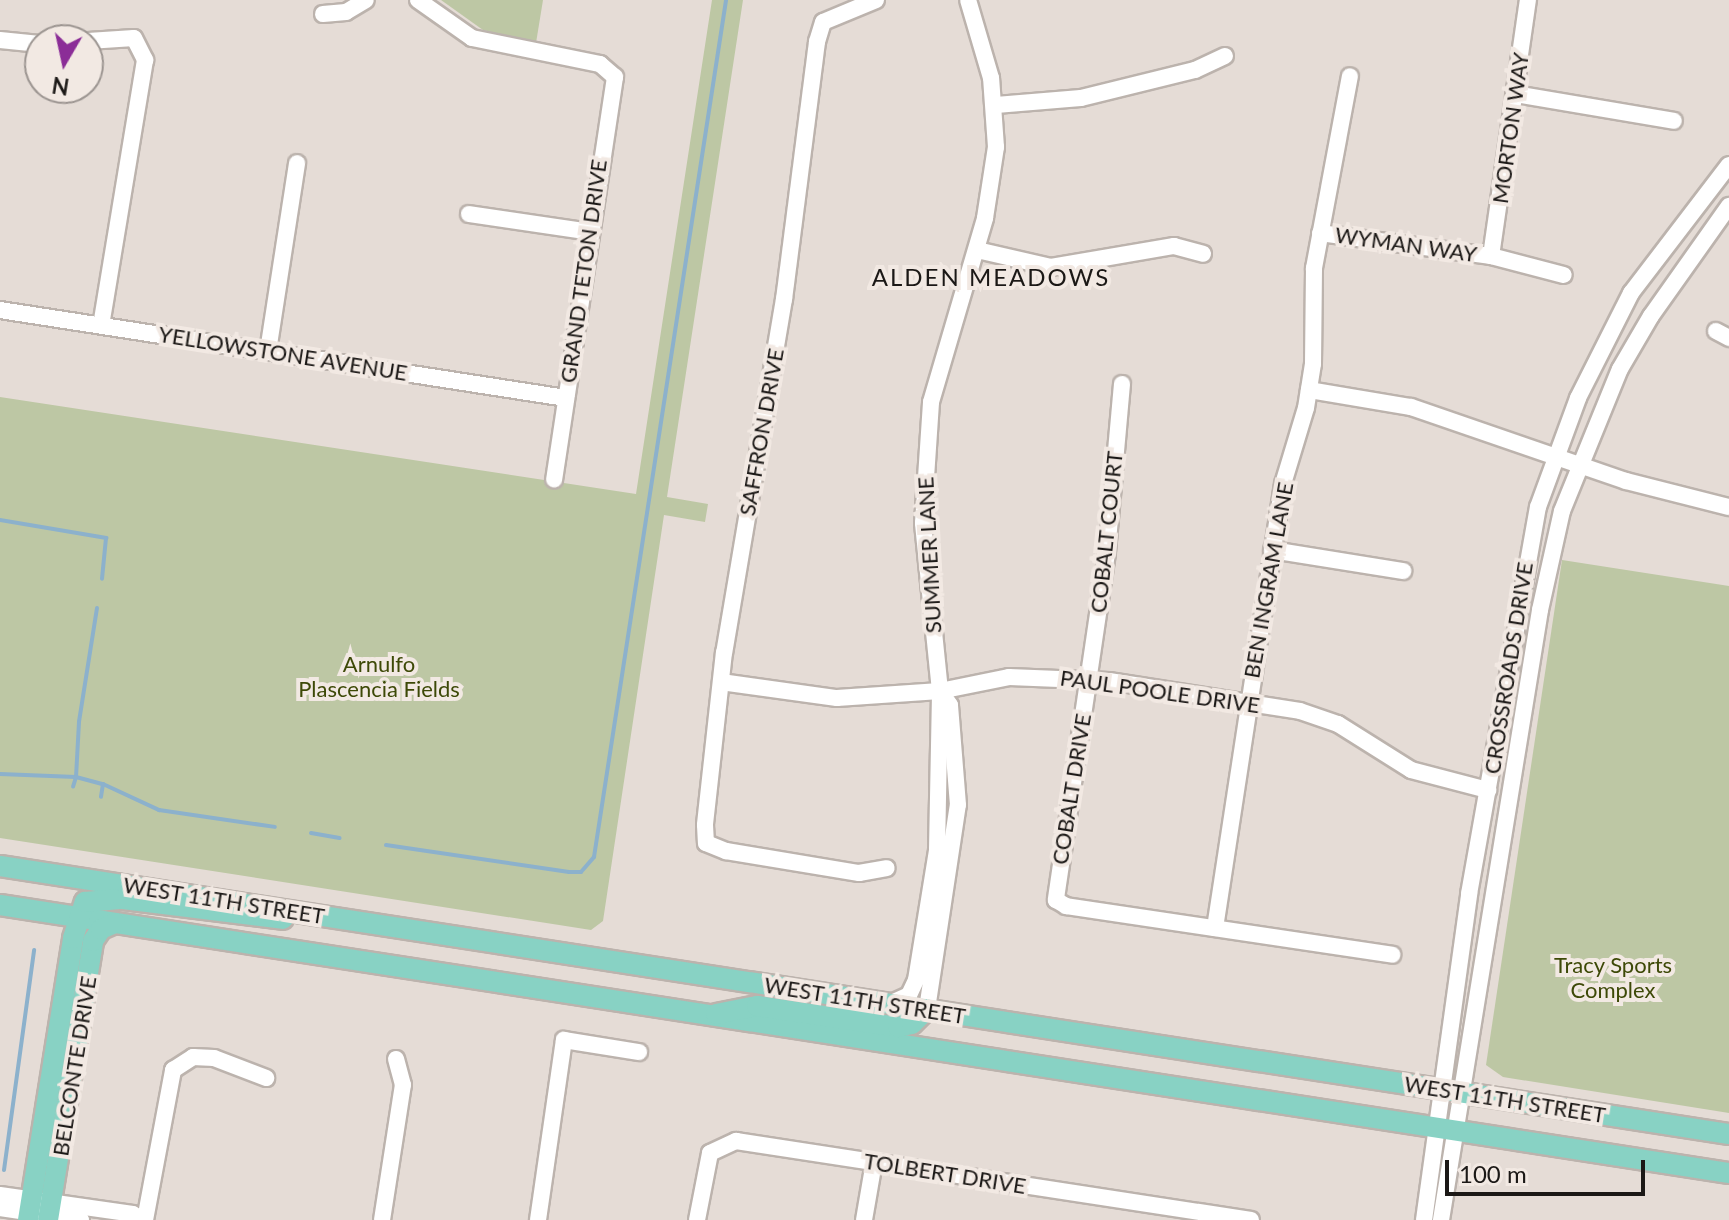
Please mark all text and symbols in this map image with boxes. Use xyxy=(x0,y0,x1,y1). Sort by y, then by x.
north arrow xyxy=(24,24,104,104)
street label: MORTON WAY xyxy=(1486,51,1534,205)
text: N xyxy=(50,72,71,101)
street label: GRAND TETON DRIVE xyxy=(554,157,612,385)
street label: WYMAN WAY xyxy=(1333,221,1479,267)
district label: ALDEN MEADOWS xyxy=(872,263,1110,291)
street label: YELLOWSTONE AVENUE xyxy=(156,320,410,386)
street label: SAFFRON DRIVE xyxy=(733,346,789,518)
street label: COBALT COURT xyxy=(1084,449,1128,615)
street label: SUMMER LANE xyxy=(912,476,946,634)
street label: BEN INGRAM LANE xyxy=(1238,480,1298,680)
street label: CROSSROADS DRIVE xyxy=(1478,560,1538,776)
park label: Arnulfo Plascencia Fields xyxy=(298,650,460,702)
street label: PAUL POOLE DRIVE xyxy=(1058,664,1262,718)
street label: COBALT DRIVE xyxy=(1046,711,1096,867)
street label: WEST 11TH STREET xyxy=(121,871,327,929)
park label: Tracy Sports Complex xyxy=(1554,951,1672,1002)
street label: WEST 11TH STREET xyxy=(762,971,968,1029)
street label: BELCONTE DRIVE xyxy=(47,974,101,1158)
street label: WEST 11TH STREET xyxy=(1402,1070,1608,1128)
scale bar xyxy=(1449,1144,1649,1194)
street label: TOLBERT DRIVE xyxy=(862,1147,1028,1199)
text: 100 m xyxy=(1459,1159,1527,1188)

